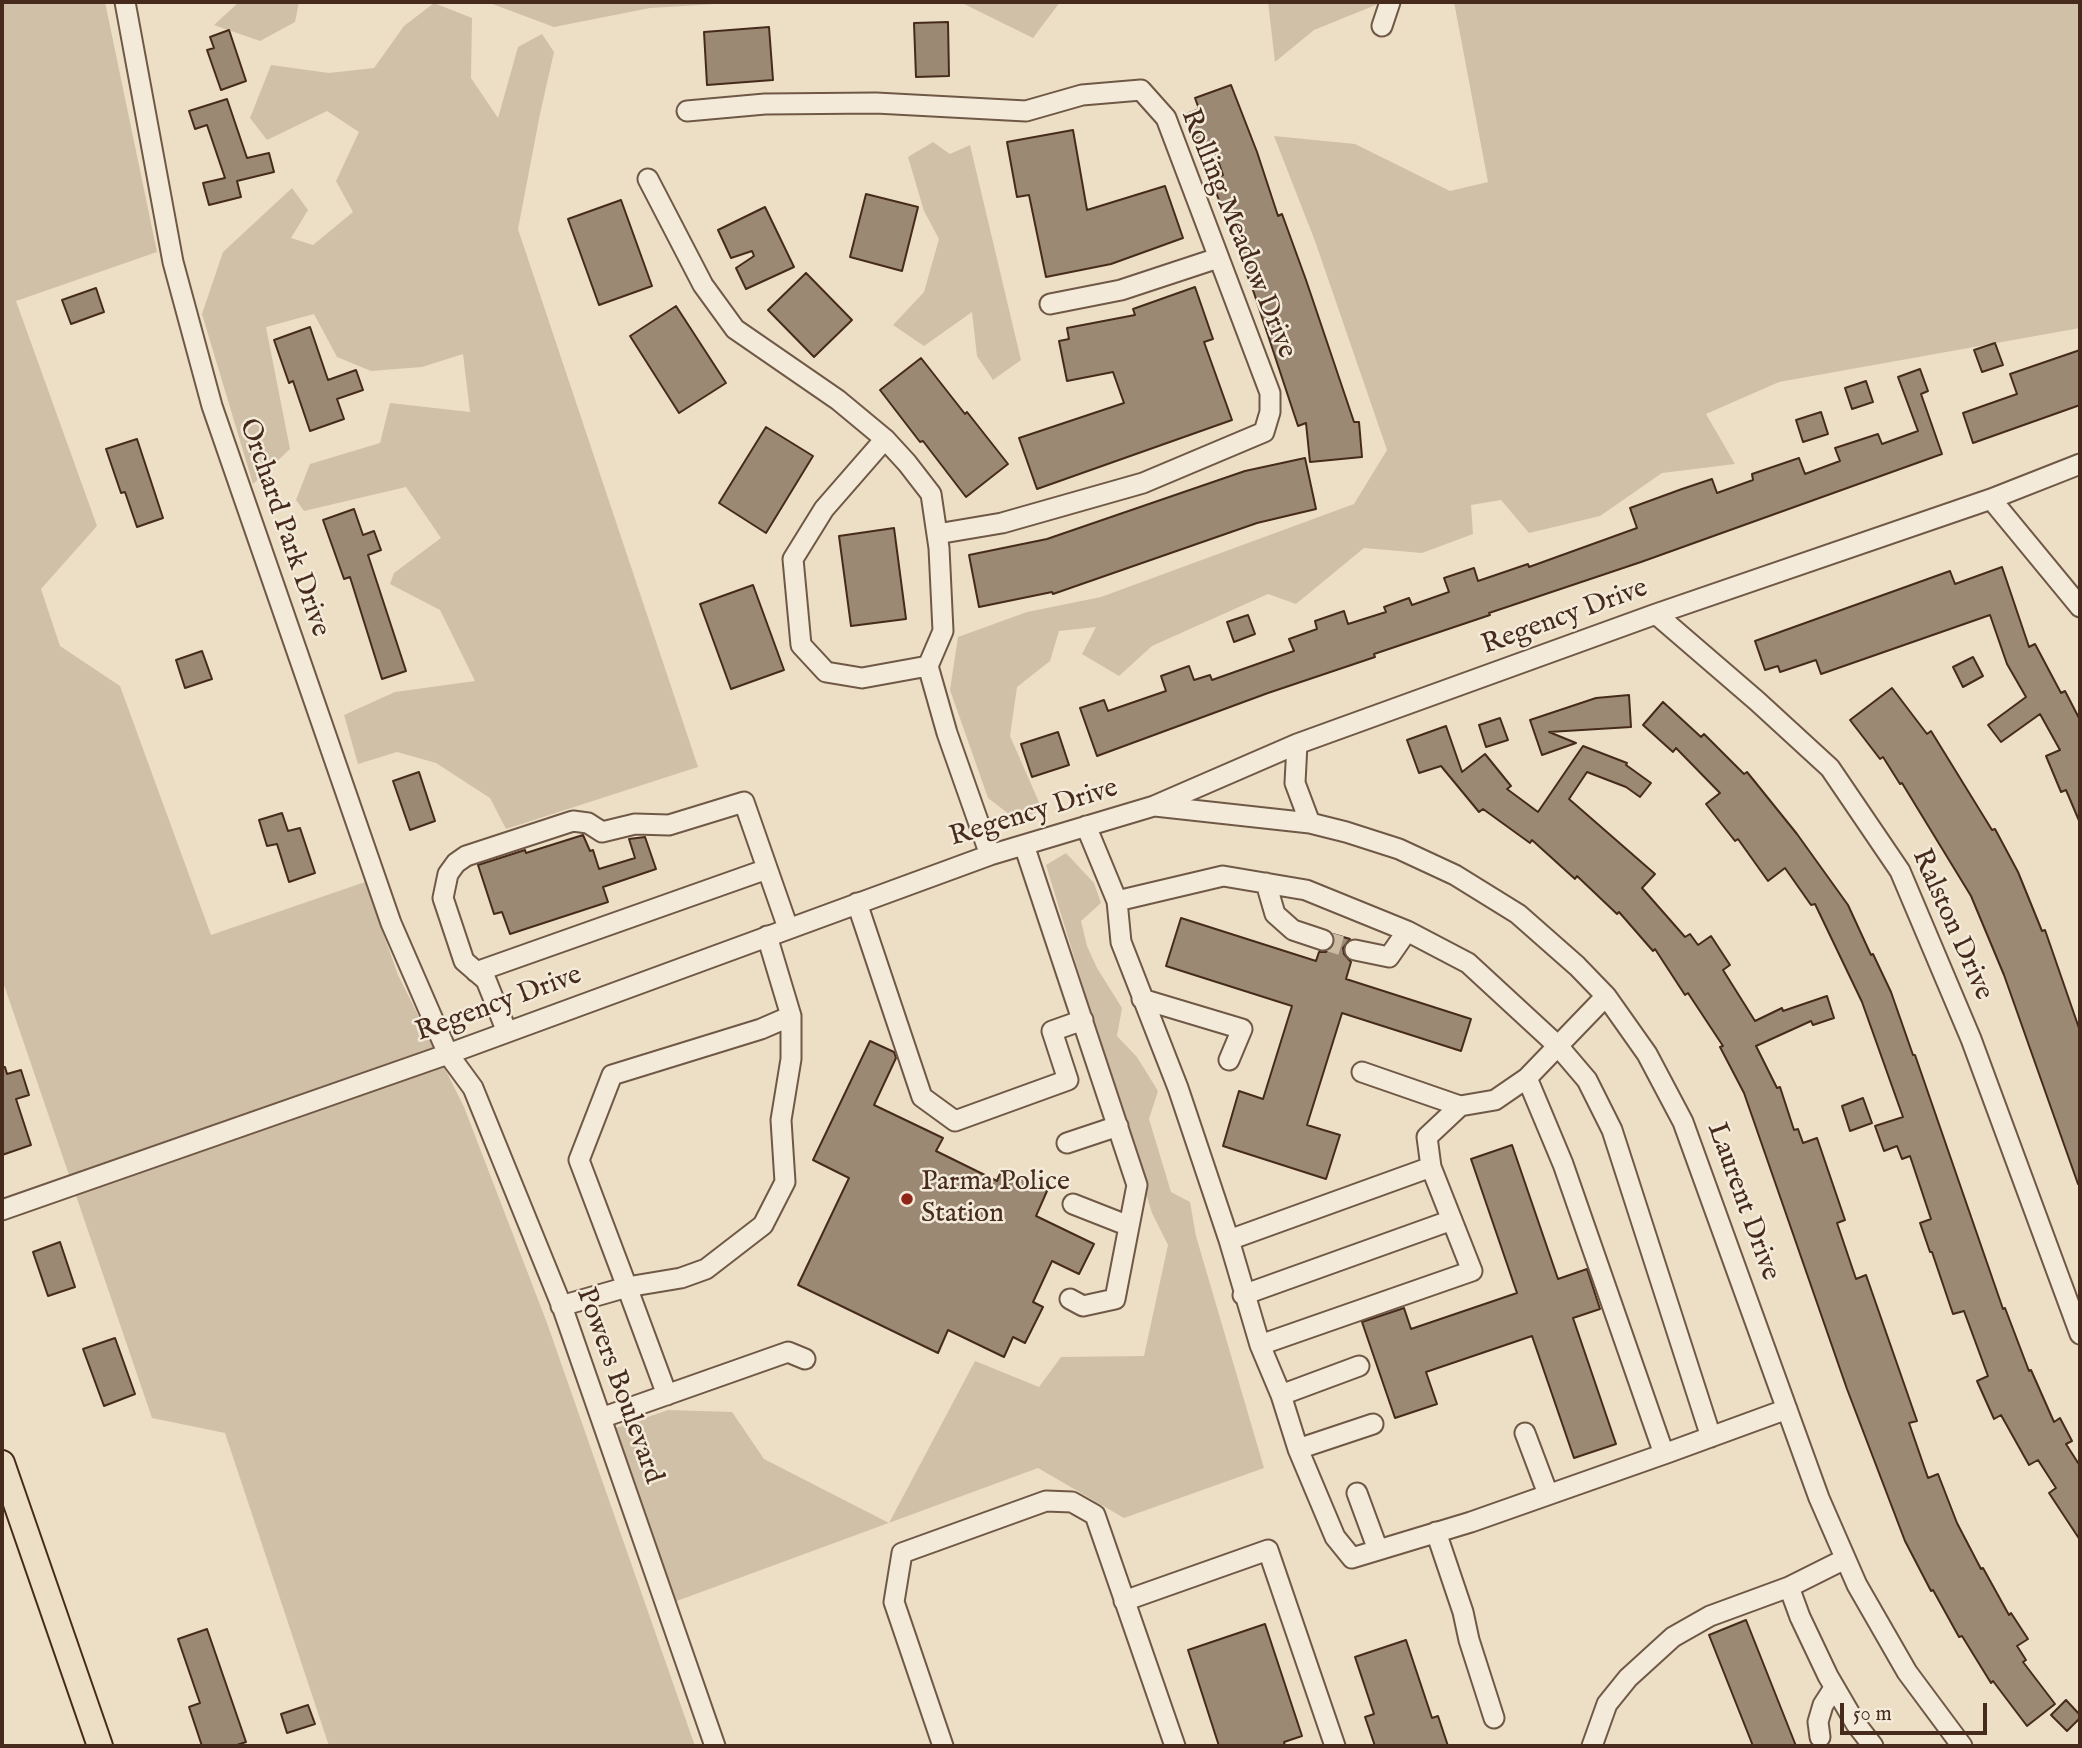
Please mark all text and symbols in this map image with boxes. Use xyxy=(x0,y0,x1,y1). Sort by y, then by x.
street label: Rolling Meadow Drive xyxy=(1172,105,1302,363)
street label: Orchard Park Drive xyxy=(230,415,336,641)
street label: Regency Drive xyxy=(1477,572,1653,664)
street label: Regency Drive xyxy=(946,772,1122,856)
street label: Ralston Drive xyxy=(1903,844,1999,1006)
street label: Regency Drive xyxy=(411,959,587,1051)
street label: Laurent Drive xyxy=(1698,1119,1786,1285)
place label: Parma Police Station xyxy=(921,1166,1070,1232)
marker: Parma Police Station xyxy=(899,1191,915,1207)
street label: Powers Boulevard xyxy=(567,1284,669,1488)
scale bar xyxy=(1844,1688,1991,1732)
text: 50 m xyxy=(1853,1701,1892,1728)

